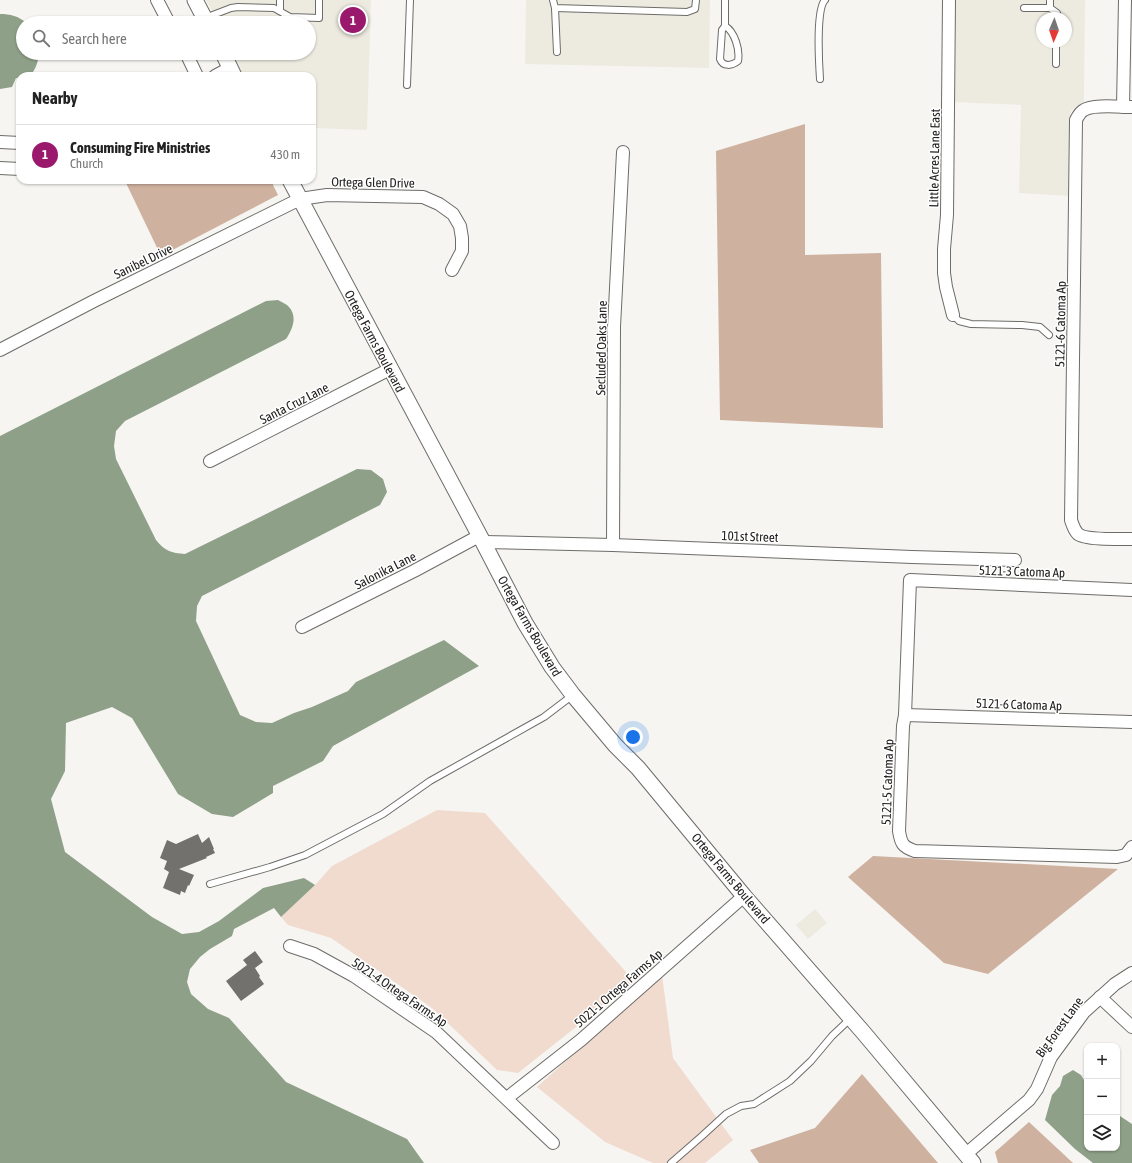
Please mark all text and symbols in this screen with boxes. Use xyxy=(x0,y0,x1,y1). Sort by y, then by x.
pin: 1 xyxy=(340,5,366,35)
north arrow xyxy=(1036,12,1072,48)
search box xyxy=(16,16,316,60)
icon: search xyxy=(30,27,52,49)
text: Search here xyxy=(62,30,127,47)
text: Nearby xyxy=(32,88,78,108)
street label: Little Acres Lane East xyxy=(926,108,943,208)
text: Consuming Fire Ministries xyxy=(70,139,210,156)
text: 1 xyxy=(42,147,48,162)
text: 430 m xyxy=(271,147,300,162)
text: Church xyxy=(70,156,103,171)
street label: Ortega Glen Drive xyxy=(331,174,415,191)
street label: Sanibel Drive xyxy=(111,241,175,282)
street label: 5121-6 Catoma Ap xyxy=(1052,281,1069,367)
street label: Ortega Farms Boulevard xyxy=(341,288,408,395)
street label: Secluded Oaks Lane xyxy=(593,300,610,396)
street label: Santa Cruz Lane xyxy=(257,380,331,427)
street label: 101st Street xyxy=(721,528,779,545)
street label: Salonika Lane xyxy=(352,548,419,592)
street label: 5121-3 Catoma Ap xyxy=(979,562,1065,581)
street label: Ortega Farms Boulevard xyxy=(495,573,564,679)
street label: 5121-6 Catoma Ap xyxy=(976,695,1062,714)
your location xyxy=(623,727,643,747)
street label: 5121-5 Catoma Ap xyxy=(878,739,897,825)
street label: Ortega Farms Boulevard xyxy=(688,830,773,927)
street label: 5021-1 Ortega Farms Ap xyxy=(571,946,665,1031)
street label: 5021-4 Ortega Farms Ap xyxy=(349,955,450,1030)
street label: Big Forest Lane xyxy=(1033,994,1086,1060)
map controls xyxy=(1084,1043,1120,1151)
button: + xyxy=(1084,1043,1120,1079)
button: − xyxy=(1084,1079,1120,1115)
button: layers xyxy=(1084,1115,1120,1151)

